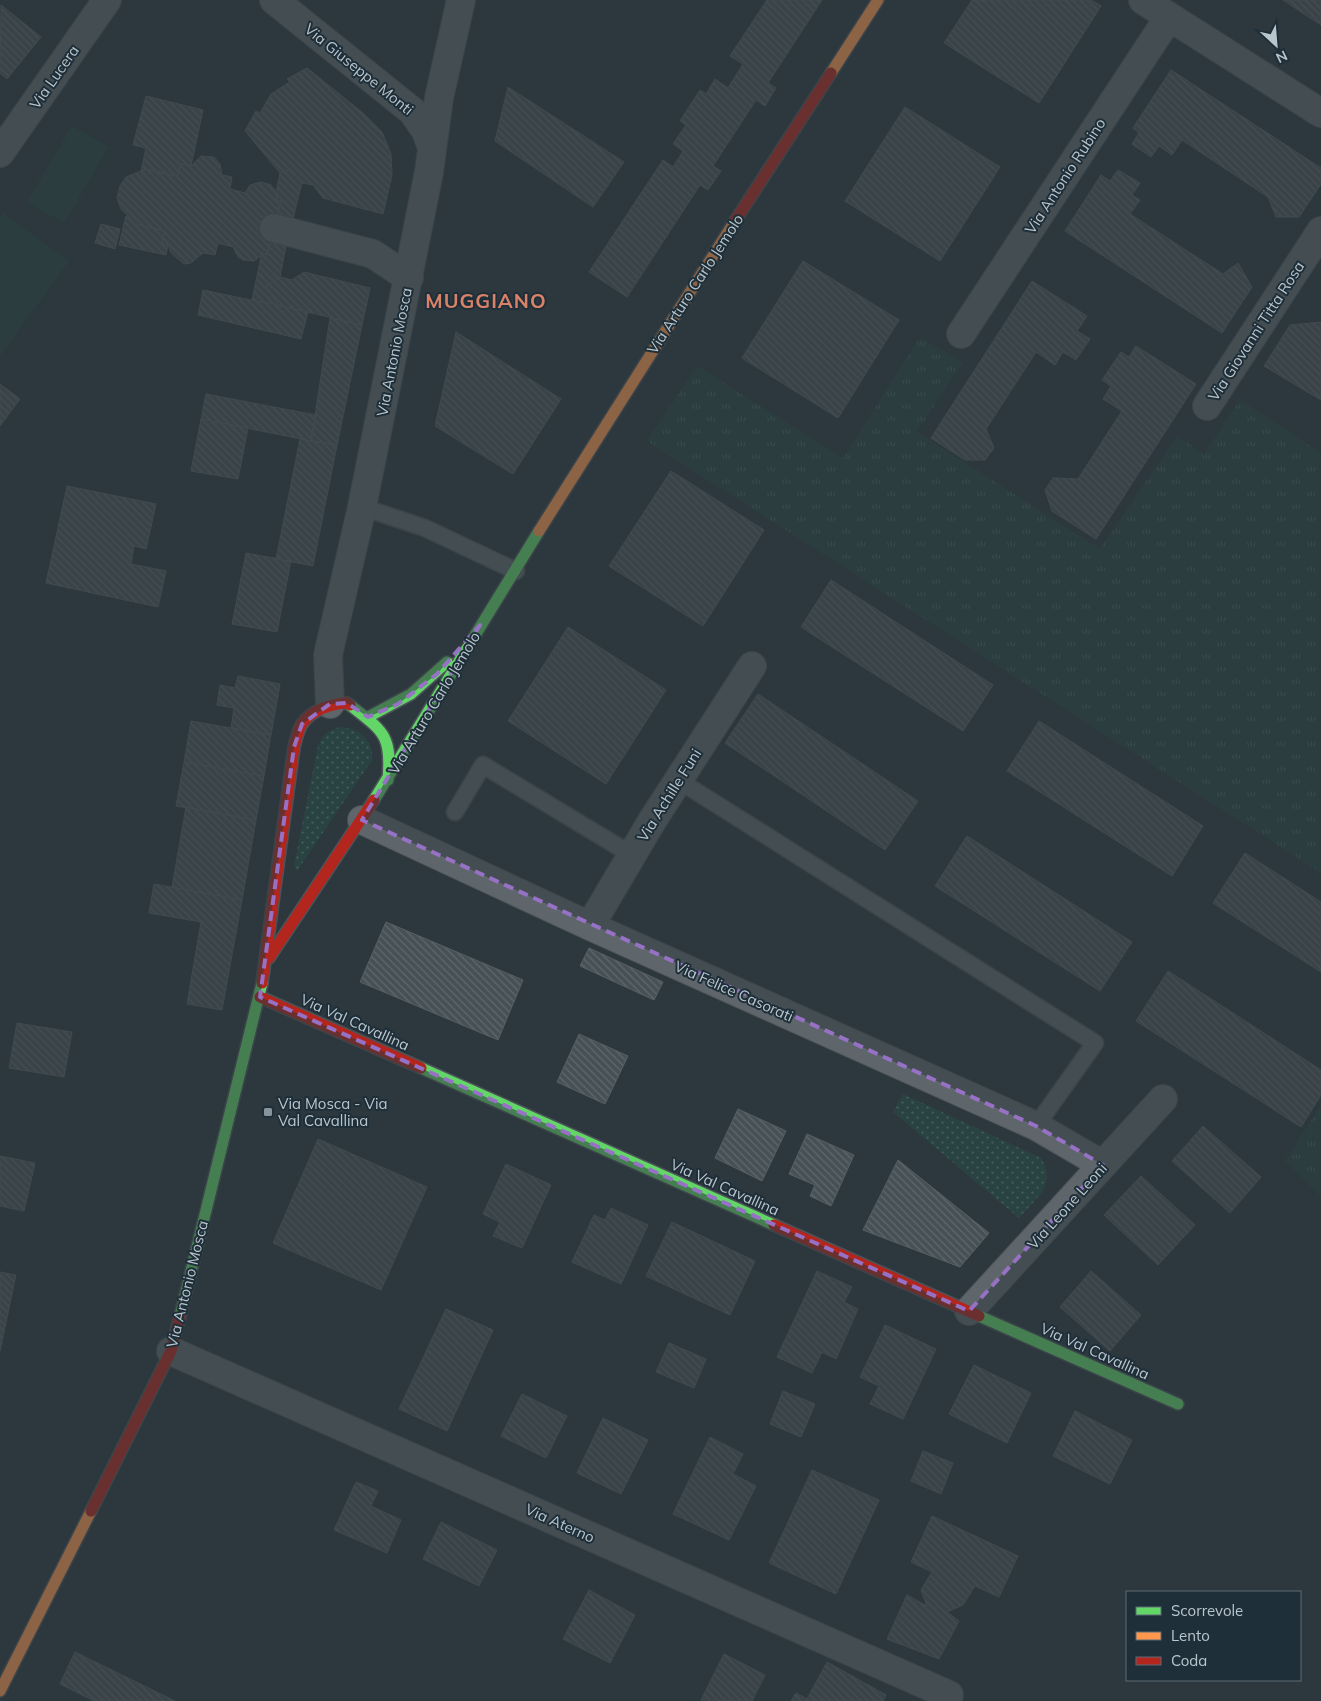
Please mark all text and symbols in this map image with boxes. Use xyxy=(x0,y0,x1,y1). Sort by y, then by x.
street label: Via Giuseppe Monti xyxy=(301,19,417,119)
north arrow xyxy=(1251,20,1301,70)
street label: Via Lucera xyxy=(25,41,83,113)
text: N xyxy=(1273,46,1290,67)
street label: Via Antonio Rubino xyxy=(1020,115,1110,237)
street label: Via Arturo Carlo Jemolo xyxy=(643,210,747,358)
street label: Via Giovanni Titta Rosa xyxy=(1204,258,1308,404)
street label: Via Antonio Mosca xyxy=(372,286,416,418)
district label: MUGGIANO xyxy=(425,288,547,313)
street label: Via Arturo Carlo Jemolo xyxy=(384,628,484,778)
street label: Via Achille Funi xyxy=(633,745,705,845)
street label: Via Felice Casorati xyxy=(672,956,796,1026)
street label: Via Val Cavallina xyxy=(298,989,412,1055)
place label: Via Mosca - Via Val Cavallina xyxy=(278,1094,388,1130)
marker: Via Mosca - Via Val Cavallina xyxy=(262,1106,274,1118)
street label: Via Val Cavallina xyxy=(668,1154,782,1220)
street label: Via Leone Leoni xyxy=(1023,1159,1111,1253)
street label: Via Antonio Mosca xyxy=(162,1218,212,1350)
street label: Via Val Cavallina xyxy=(1038,1318,1152,1384)
street label: Via Aterno xyxy=(522,1499,598,1547)
legend xyxy=(1126,1591,1301,1681)
text: Scorrevole xyxy=(1171,1601,1243,1620)
text: Lento xyxy=(1171,1626,1210,1645)
text: Coda xyxy=(1171,1651,1207,1670)

